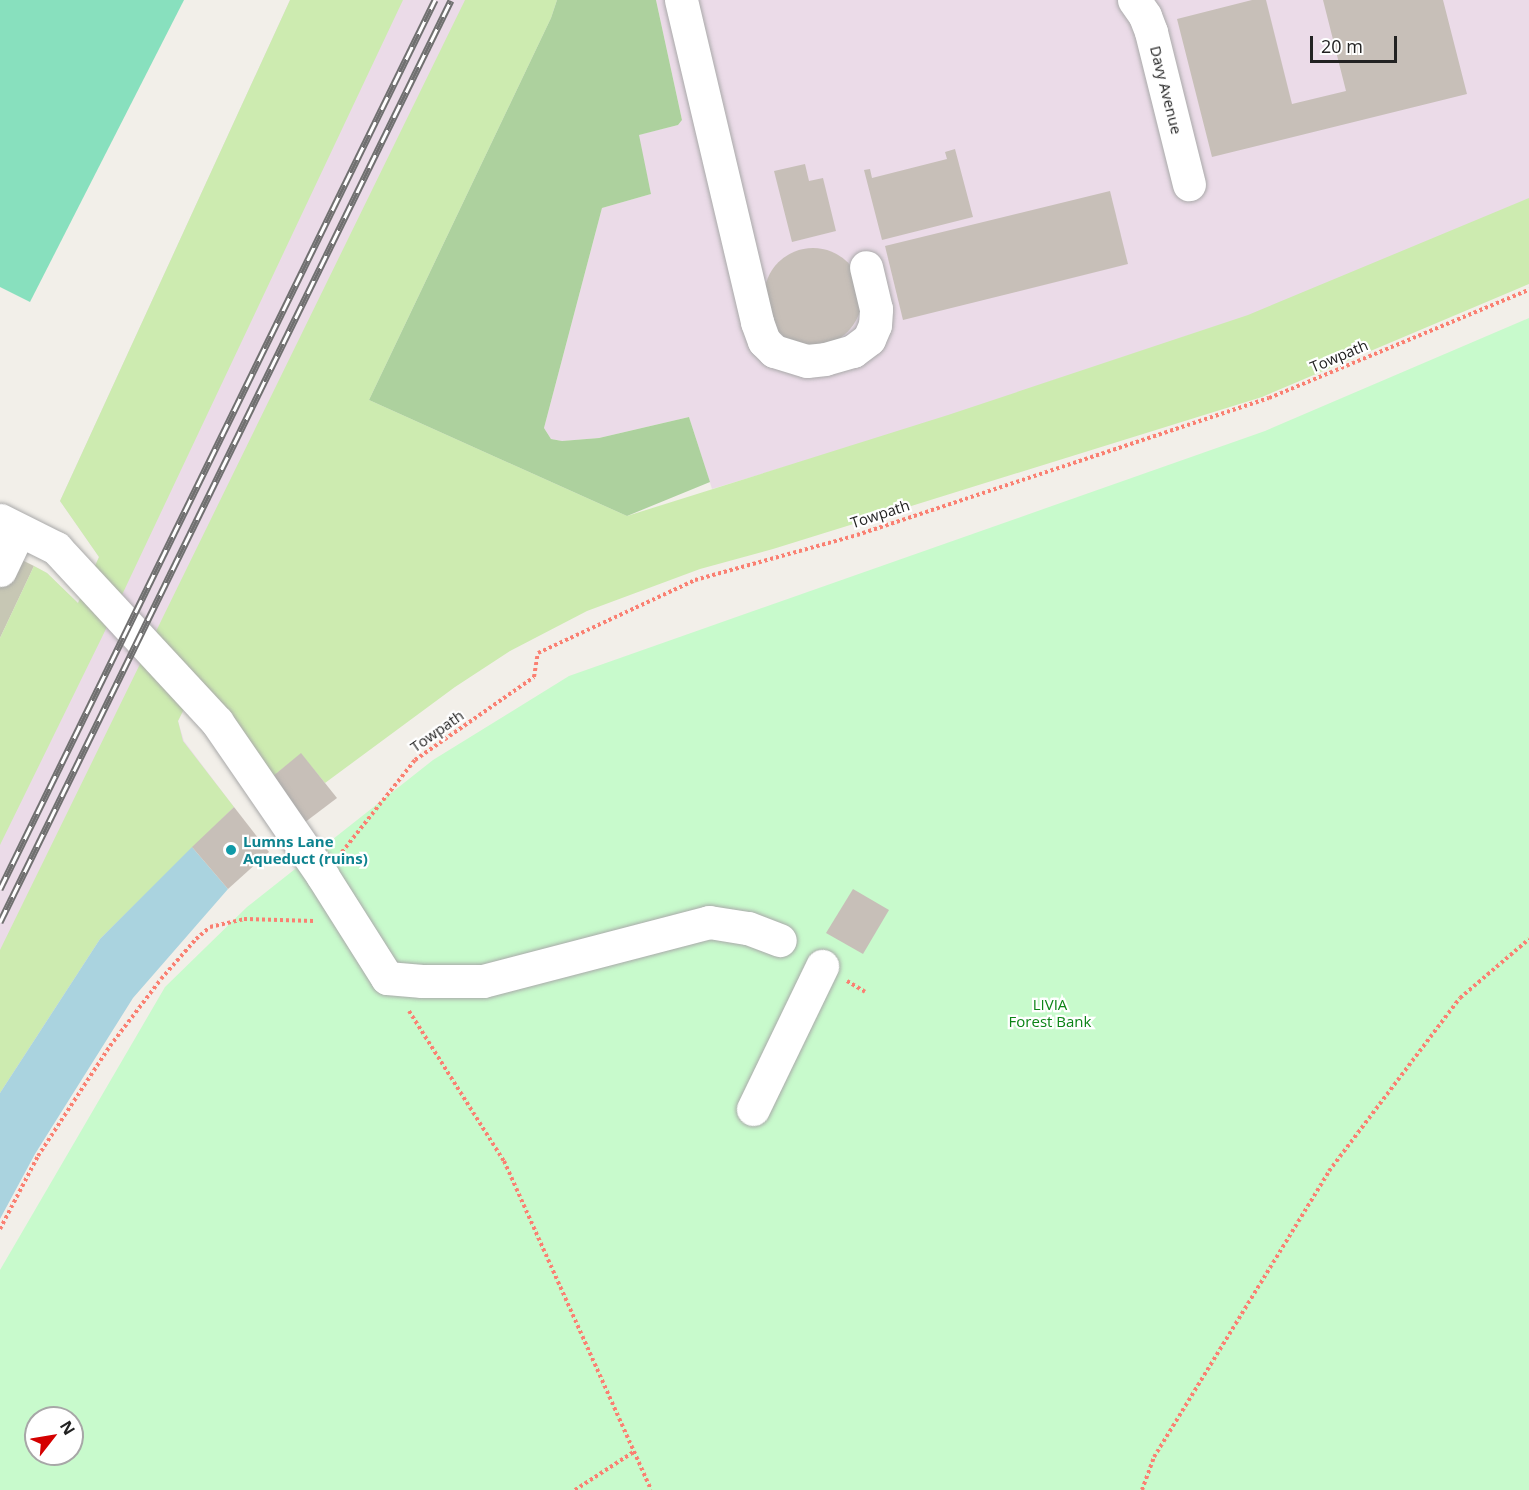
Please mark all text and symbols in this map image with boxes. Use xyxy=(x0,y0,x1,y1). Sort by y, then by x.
scale bar xyxy=(1313,24,1400,62)
text: 20 m xyxy=(1321,34,1363,58)
street label: Davy Avenue xyxy=(1146,44,1186,136)
street label: Towpath xyxy=(1307,336,1371,376)
street label: Towpath xyxy=(848,496,912,532)
street label: Towpath xyxy=(407,706,467,756)
place label: Lumns Lane Aqueduct (ruins) xyxy=(243,832,368,867)
marker: Lumns Lane Aqueduct (ruins) xyxy=(224,843,238,857)
park label: LIVIA Forest Bank xyxy=(1009,995,1091,1030)
north arrow xyxy=(24,1406,84,1466)
text: N xyxy=(55,1417,80,1439)

